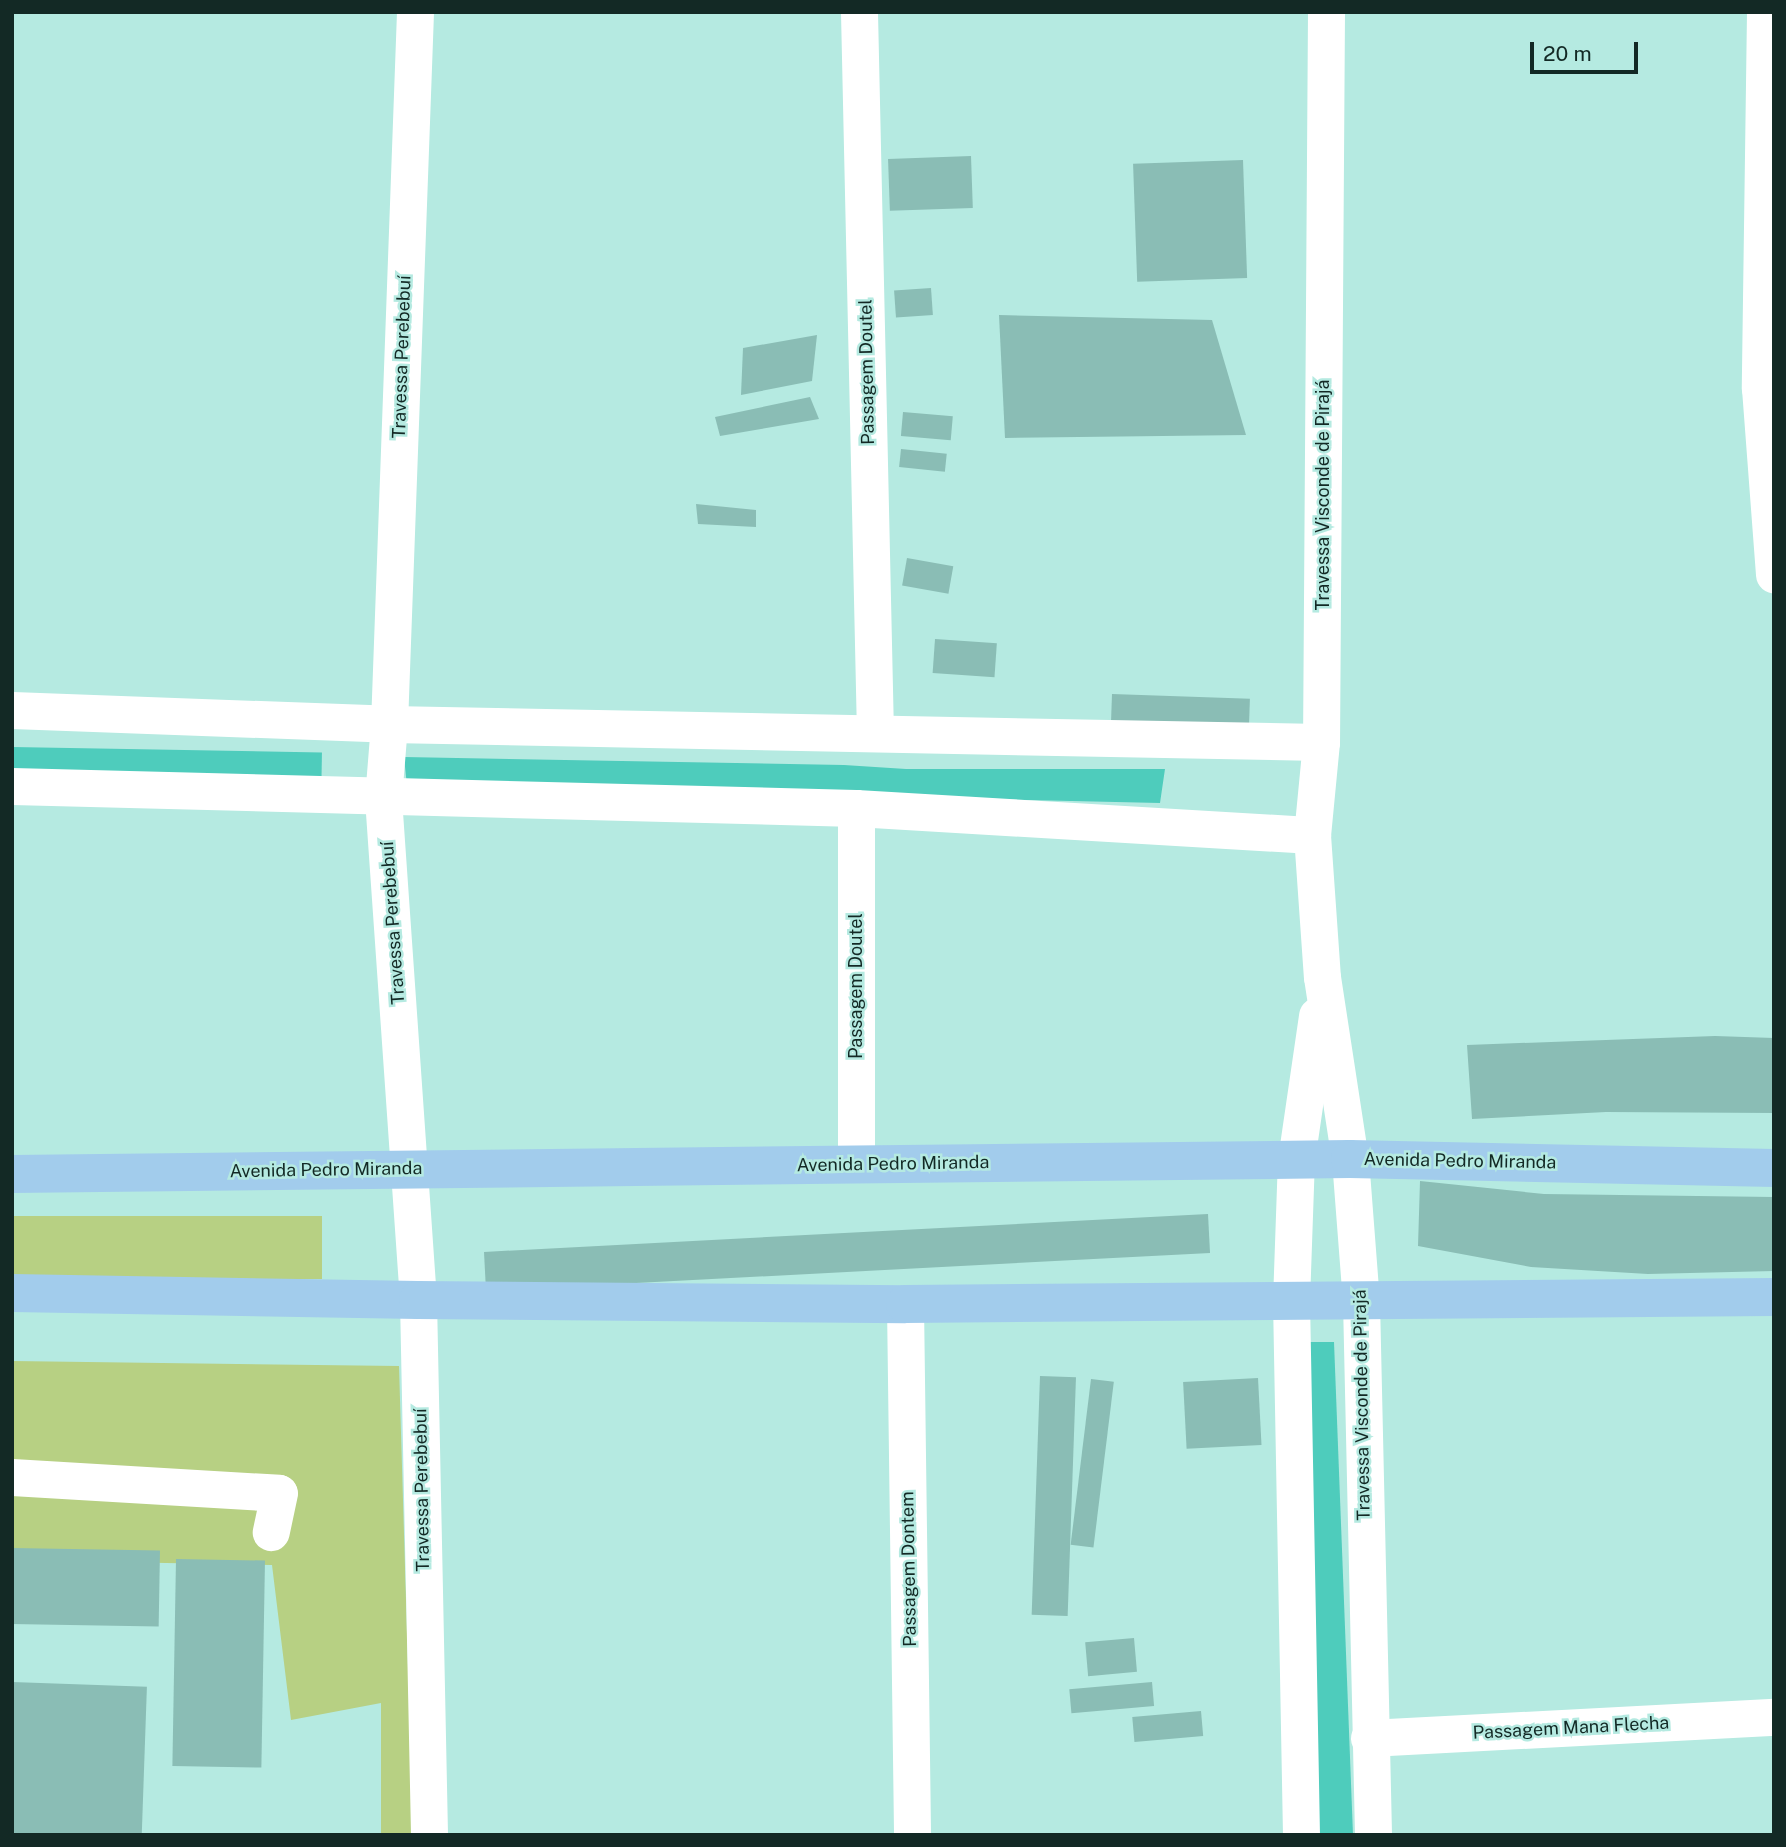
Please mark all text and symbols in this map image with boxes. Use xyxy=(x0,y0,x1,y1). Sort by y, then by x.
scale bar xyxy=(1534,28,1642,72)
text: 20 m xyxy=(1543,41,1592,66)
street label: Travessa Perebebuí xyxy=(388,275,416,439)
street label: Passagem Doutel xyxy=(855,299,879,445)
street label: Travessa Visconde de Pirajá xyxy=(1312,379,1334,611)
street label: Travessa Perebebuí xyxy=(377,841,409,1005)
street label: Passagem Doutel xyxy=(845,913,867,1059)
street label: Avenida Pedro Miranda xyxy=(1363,1149,1557,1173)
street label: Avenida Pedro Miranda xyxy=(796,1152,990,1176)
street label: Avenida Pedro Miranda xyxy=(229,1158,423,1182)
street label: Travessa Visconde de Pirajá xyxy=(1349,1289,1375,1521)
street label: Travessa Perebebuí xyxy=(410,1408,434,1572)
street label: Passagem Dontem xyxy=(897,1491,921,1647)
street label: Passagem Mana Flecha xyxy=(1472,1712,1670,1744)

